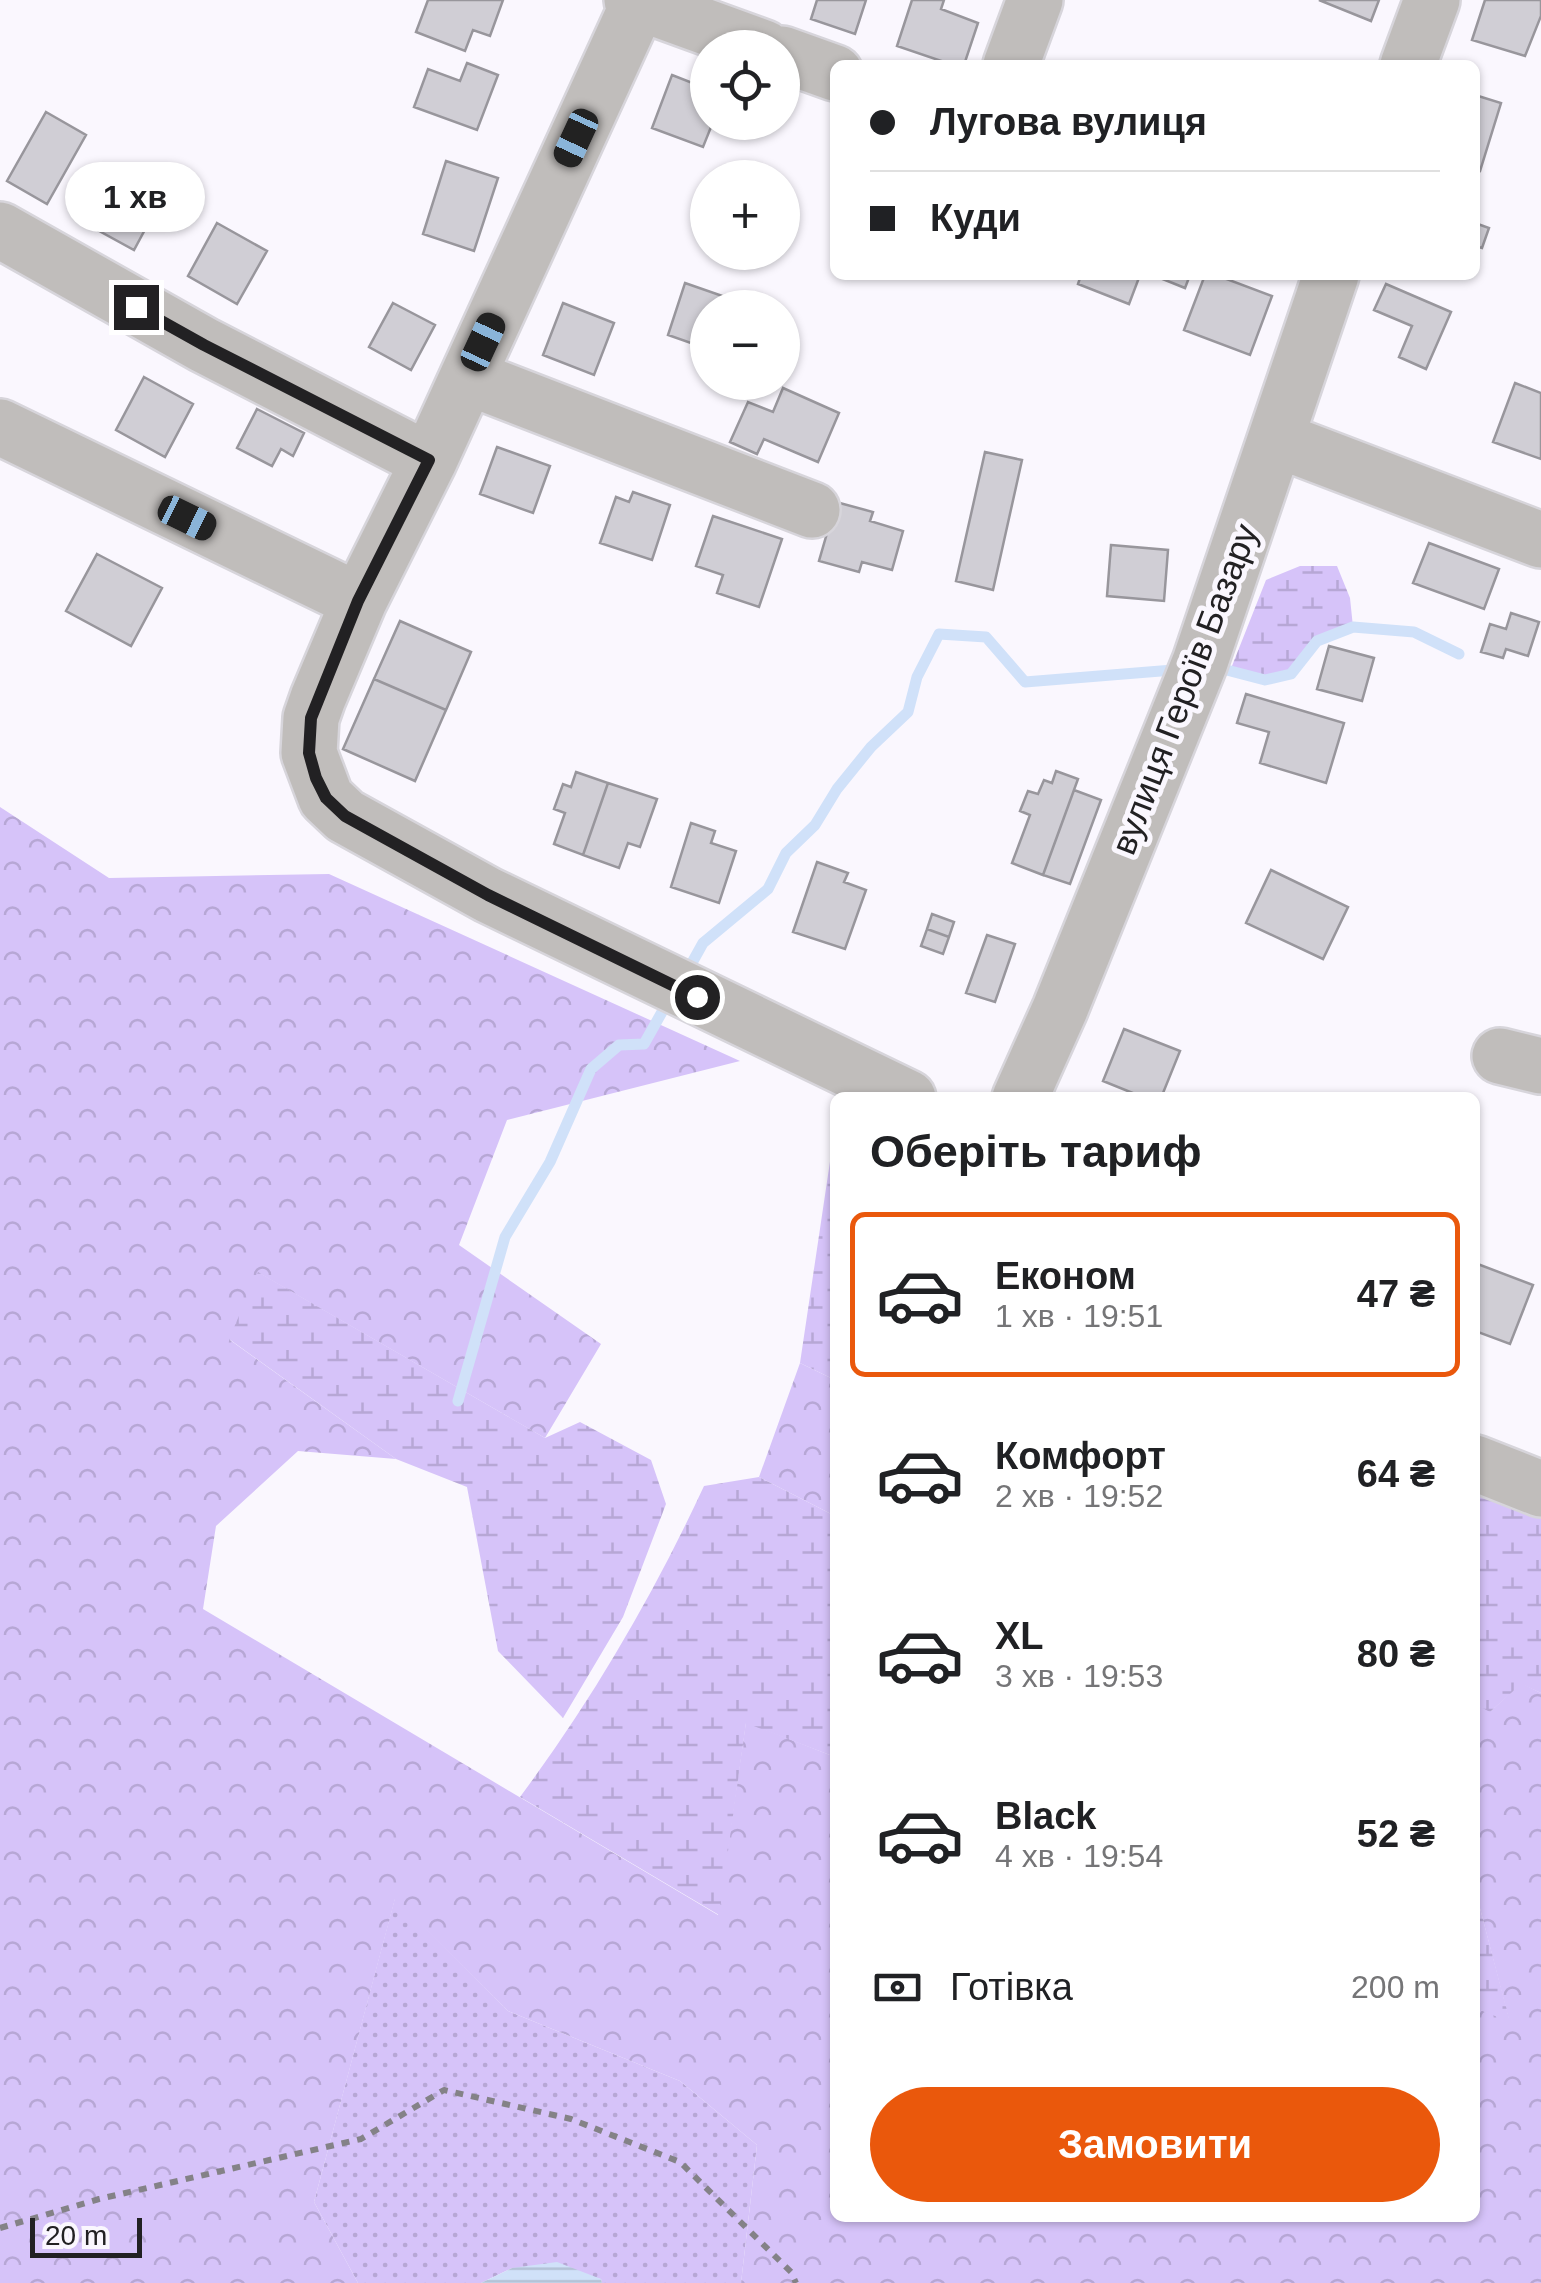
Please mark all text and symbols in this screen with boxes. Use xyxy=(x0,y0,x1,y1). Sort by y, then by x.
map controls xyxy=(690,30,800,400)
button: locate xyxy=(690,30,800,140)
text: Лугова вулиця xyxy=(930,101,1207,143)
car xyxy=(550,104,602,172)
button: + xyxy=(690,160,800,270)
callout: 1 хв xyxy=(66,162,206,232)
text: 1 хв xyxy=(103,179,167,215)
text: Куди xyxy=(930,197,1021,239)
route end xyxy=(114,285,159,330)
button: − xyxy=(690,290,800,400)
car xyxy=(457,308,509,376)
car xyxy=(153,491,221,545)
street label: вулиця Героїв Базару xyxy=(1103,518,1265,860)
route start xyxy=(675,975,720,1020)
text: Оберіть тариф xyxy=(870,1126,1202,1177)
icon: car xyxy=(875,1250,965,1340)
text: Економ xyxy=(995,1255,1136,1297)
text: 47 ₴ xyxy=(1357,1273,1435,1315)
text: 1 хв · 19:51 xyxy=(995,1298,1163,1334)
icon: car xyxy=(875,1430,965,1520)
text: Комфорт xyxy=(995,1435,1166,1477)
text: 64 ₴ xyxy=(1357,1453,1435,1495)
text: 2 хв · 19:52 xyxy=(995,1478,1163,1514)
icon: car xyxy=(875,1610,965,1700)
text: XL xyxy=(995,1615,1044,1657)
text: 80 ₴ xyxy=(1357,1633,1435,1675)
text: 3 хв · 19:53 xyxy=(995,1658,1163,1694)
icon: car xyxy=(875,1790,965,1880)
text: Black xyxy=(995,1795,1096,1837)
text: 52 ₴ xyxy=(1357,1813,1435,1855)
text: 4 хв · 19:54 xyxy=(995,1838,1163,1874)
icon: cash xyxy=(870,1960,925,2015)
text: Готівка xyxy=(950,1966,1073,2008)
text: 200 m xyxy=(1351,1969,1440,2005)
button: Замовити xyxy=(870,2087,1440,2202)
scale bar xyxy=(30,2213,142,2258)
text: 20 m xyxy=(45,2220,107,2251)

